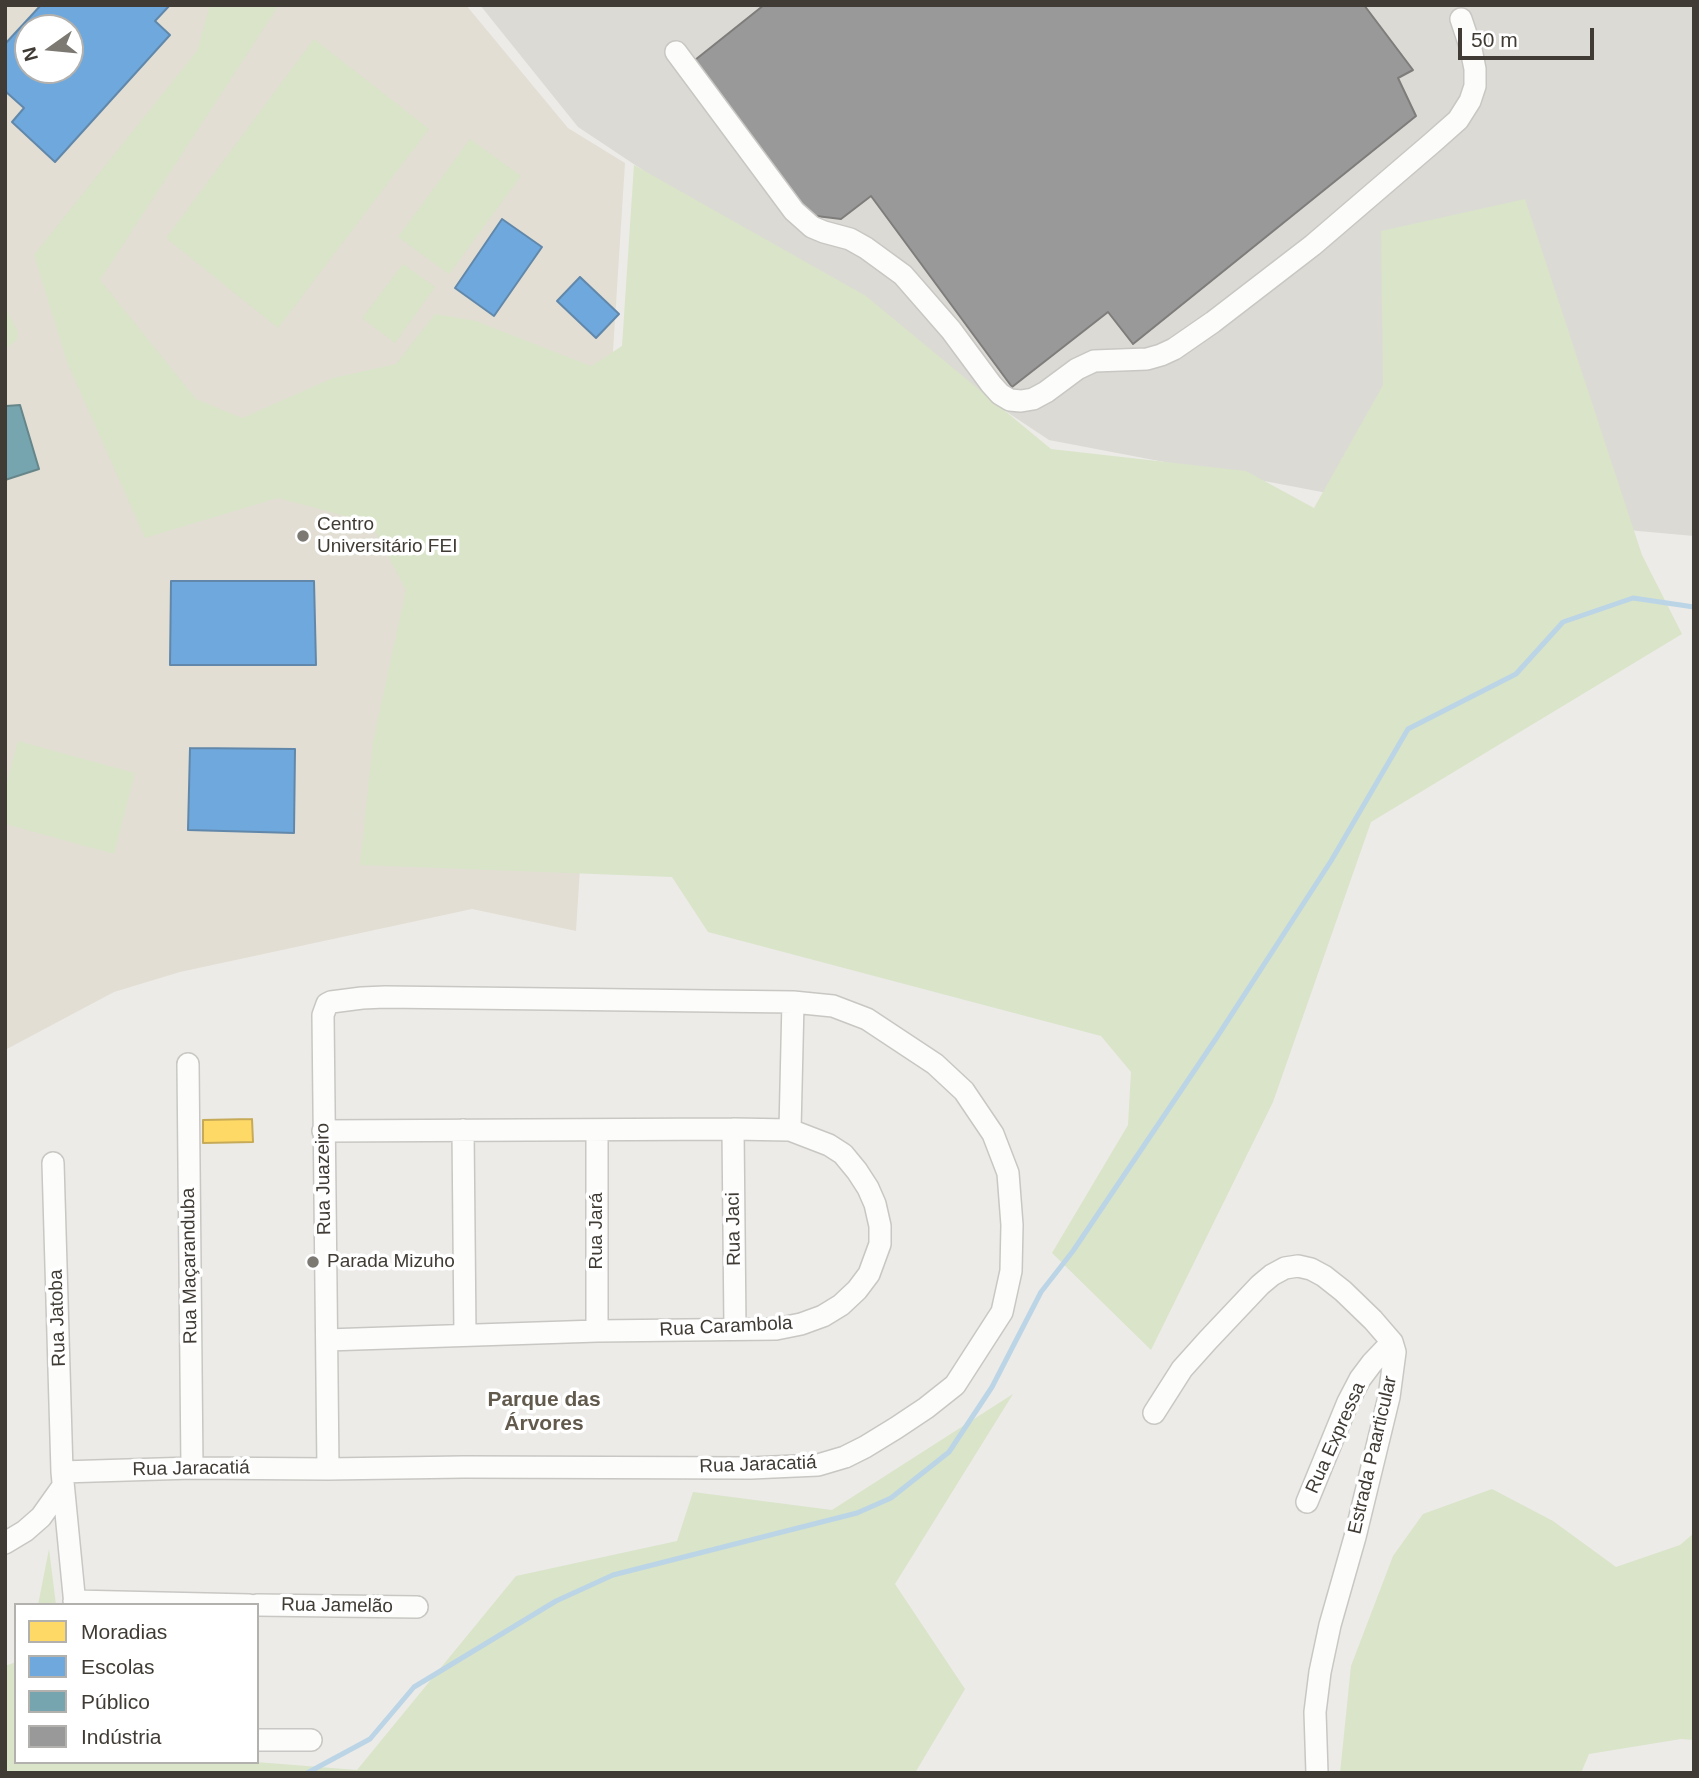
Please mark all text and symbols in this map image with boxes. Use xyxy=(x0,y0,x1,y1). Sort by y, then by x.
north arrow xyxy=(14,14,84,84)
scale bar xyxy=(1461,14,1598,58)
text: 50 m xyxy=(1471,28,1518,51)
text: N xyxy=(18,45,42,63)
place label: Centro Universitário FEI xyxy=(317,514,457,558)
marker: Centro Universitário FEI xyxy=(295,528,311,544)
street label: Rua Juazeiro xyxy=(312,1123,336,1235)
street label: Rua Maçaranduba xyxy=(177,1188,203,1344)
street label: Rua Jará xyxy=(586,1192,608,1270)
street label: Rua Jaci xyxy=(722,1192,746,1266)
place label: Parada Mizuho xyxy=(327,1251,455,1273)
marker: Parada Mizuho xyxy=(305,1254,321,1270)
street label: Rua Jatoba xyxy=(45,1269,71,1367)
street label: Rua Carambola xyxy=(659,1312,793,1342)
street label: Estrada Paarticular xyxy=(1344,1374,1402,1536)
street label: Rua Expressa xyxy=(1301,1379,1371,1497)
district label: Parque das Árvores xyxy=(487,1387,601,1437)
street label: Rua Jaracatiá xyxy=(699,1452,817,1478)
street label: Rua Jaracatiá xyxy=(132,1457,250,1481)
street label: Rua Jamelão xyxy=(281,1594,393,1618)
legend xyxy=(14,1603,259,1764)
text: Moradias xyxy=(81,1620,167,1643)
text: Escolas xyxy=(81,1655,155,1678)
text: Público xyxy=(81,1690,150,1713)
text: Indústria xyxy=(81,1725,162,1748)

